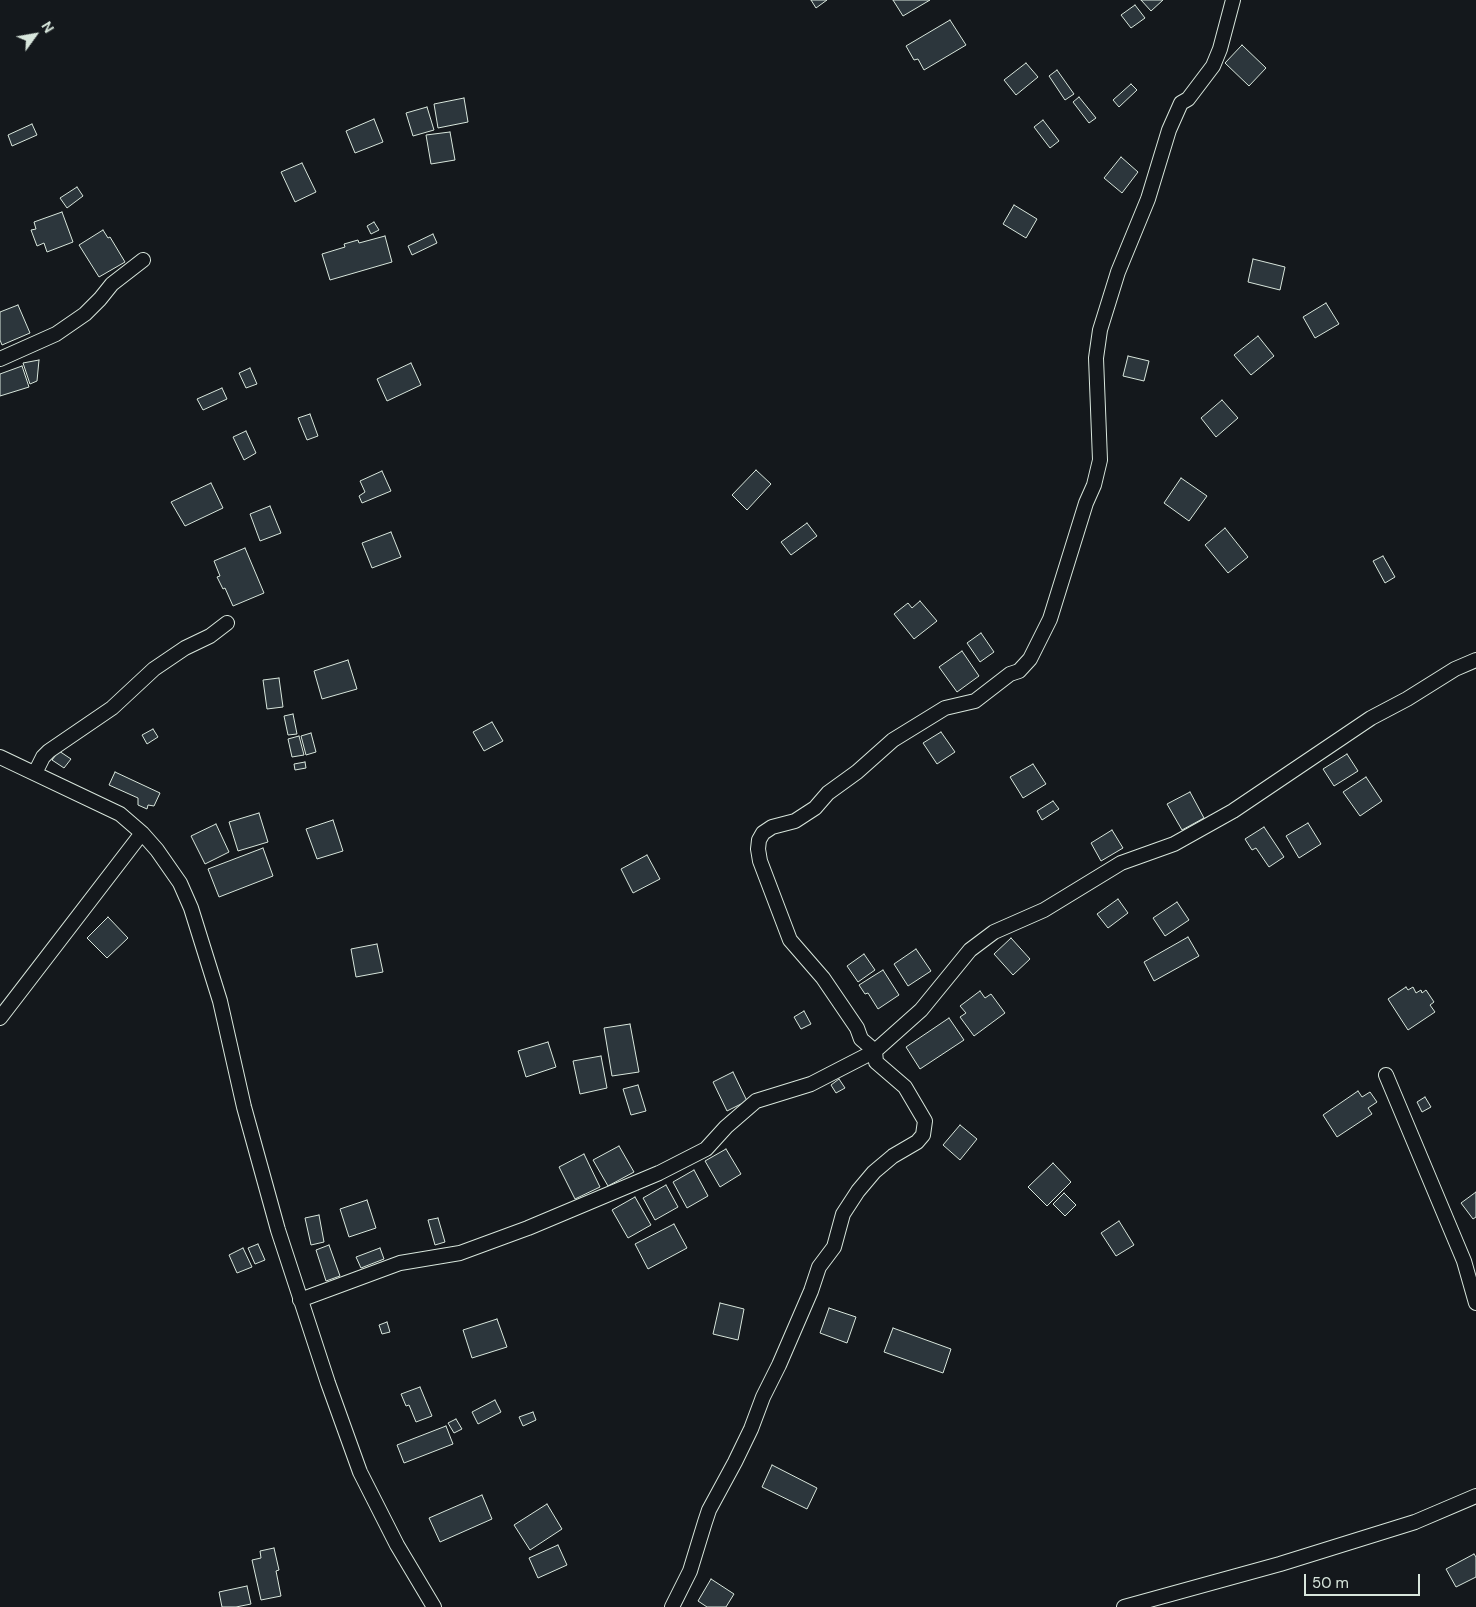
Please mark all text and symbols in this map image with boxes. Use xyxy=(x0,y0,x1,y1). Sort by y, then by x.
north arrow xyxy=(10,10,60,60)
text: N xyxy=(37,18,58,36)
scale bar xyxy=(1306,1564,1422,1596)
text: 50 m xyxy=(1312,1573,1349,1593)

